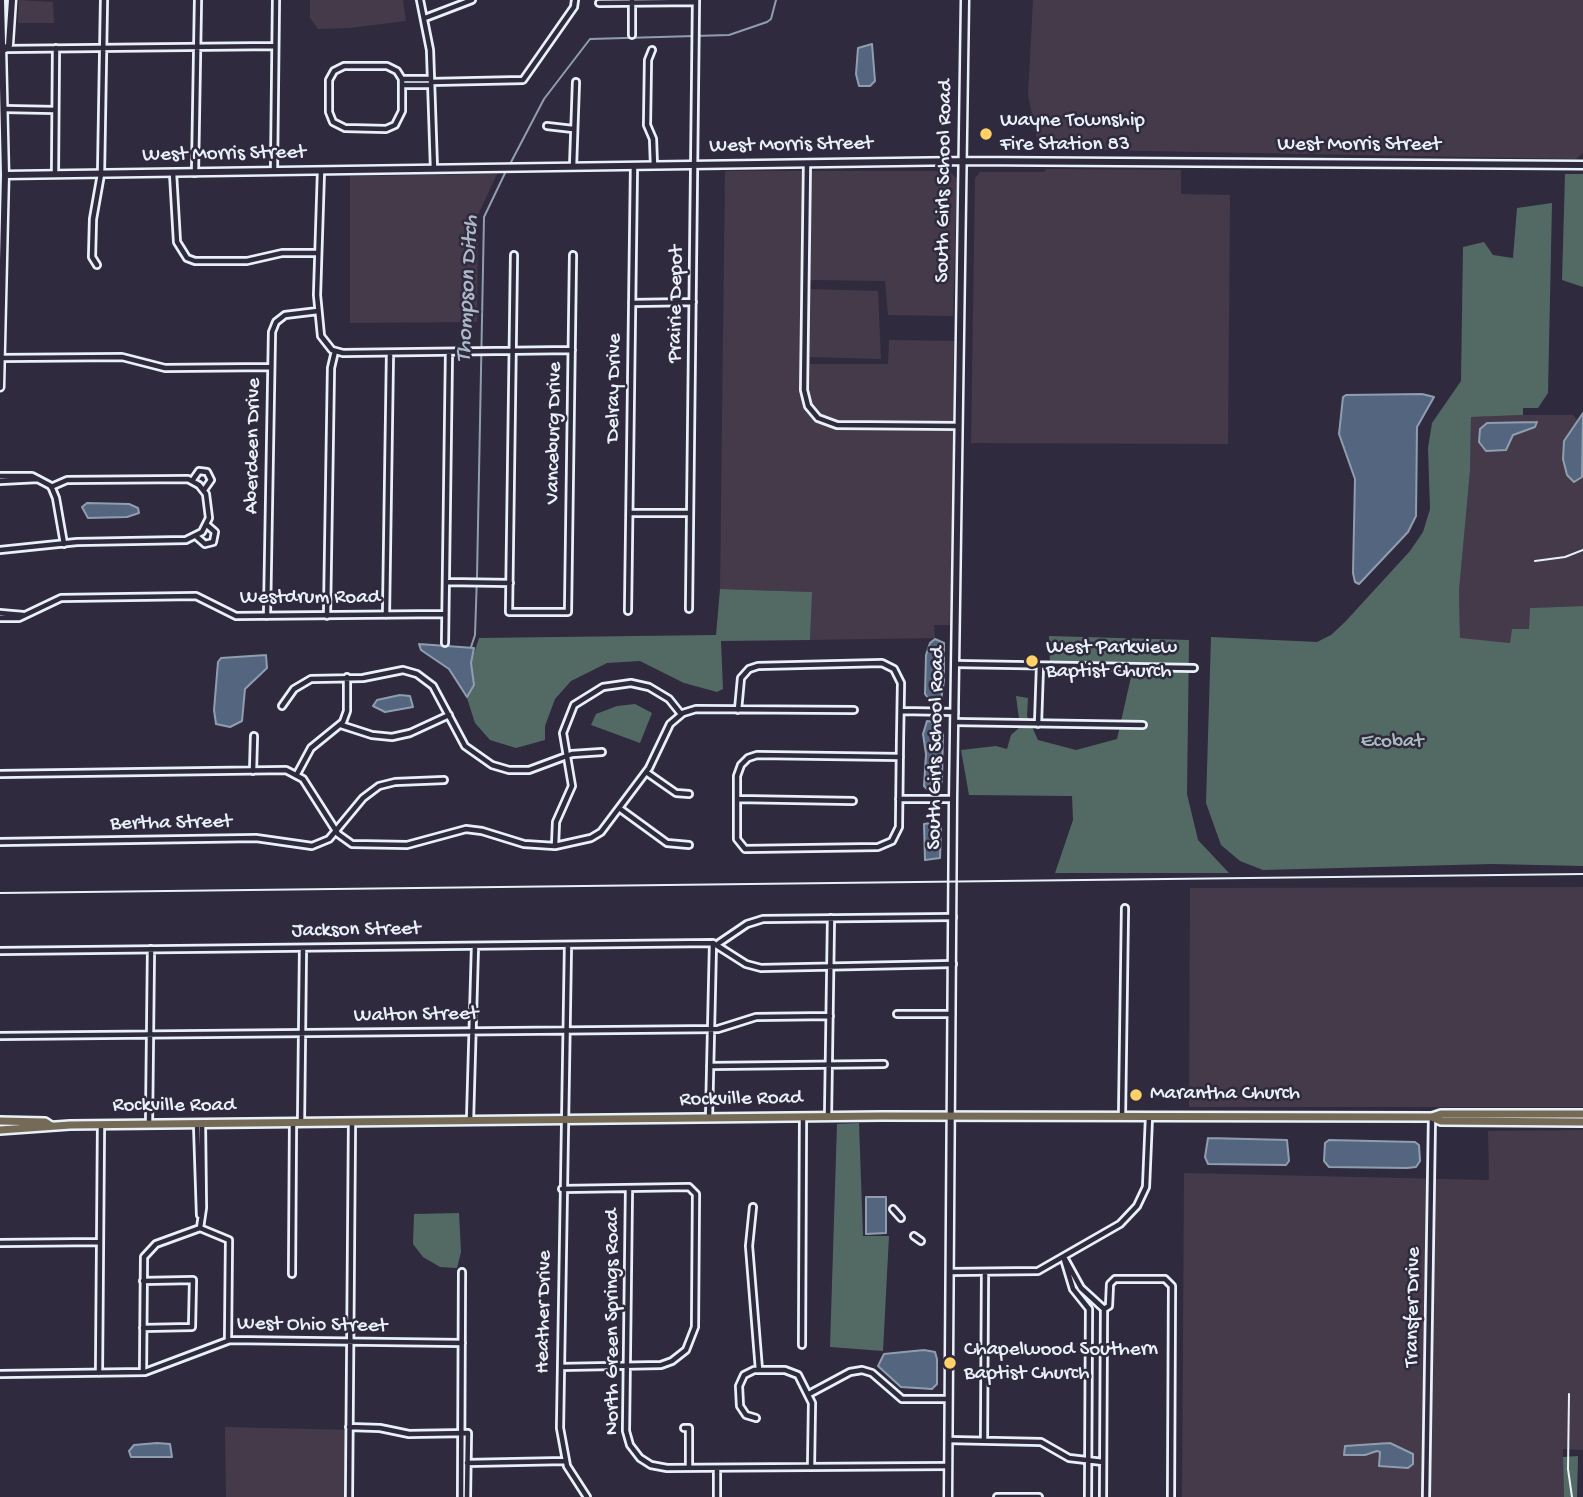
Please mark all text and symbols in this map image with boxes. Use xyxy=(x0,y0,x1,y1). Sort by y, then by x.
street label: South Girls School Road xyxy=(931,79,959,283)
place label: Wayne Township Fire Station 83 xyxy=(1000,109,1145,159)
marker: Wayne Township Fire Station 83 xyxy=(978,126,994,142)
street label: West Morris Street xyxy=(709,132,873,160)
street label: West Morris Street xyxy=(1277,133,1441,159)
street label: West Morris Street xyxy=(142,141,306,169)
water label: Thompson Ditch xyxy=(451,215,487,363)
street label: Prairie Depot xyxy=(663,245,691,363)
street label: Delray Drive xyxy=(601,333,629,443)
street label: Vanceburg Drive xyxy=(541,362,569,504)
street label: Aberdeen Drive xyxy=(240,378,268,514)
street label: Westdrum Road xyxy=(240,586,380,612)
place label: West Parkview Baptist Church xyxy=(1046,636,1177,686)
street label: South Girls School Road xyxy=(923,646,951,850)
marker: West Parkview Baptist Church xyxy=(1024,653,1040,669)
park label: Ecobat xyxy=(1361,730,1423,756)
street label: Bertha Street xyxy=(110,810,232,838)
street label: Jackson Street xyxy=(291,917,421,945)
street label: Walton Street xyxy=(354,1002,478,1030)
place label: Marantha Church xyxy=(1150,1082,1300,1108)
street label: Rockville Road xyxy=(679,1086,803,1114)
marker: Marantha Church xyxy=(1128,1087,1144,1103)
street label: Rockville Road xyxy=(112,1094,236,1120)
street label: North Green Springs Road xyxy=(601,1209,627,1435)
street label: Transfer Drive xyxy=(1400,1247,1428,1367)
street label: Heather Drive xyxy=(531,1250,559,1374)
street label: West Ohio Street xyxy=(237,1312,387,1340)
place label: Chapelwood Southern Baptist Church xyxy=(964,1338,1158,1388)
marker: Chapelwood Southern Baptist Church xyxy=(942,1355,958,1371)

